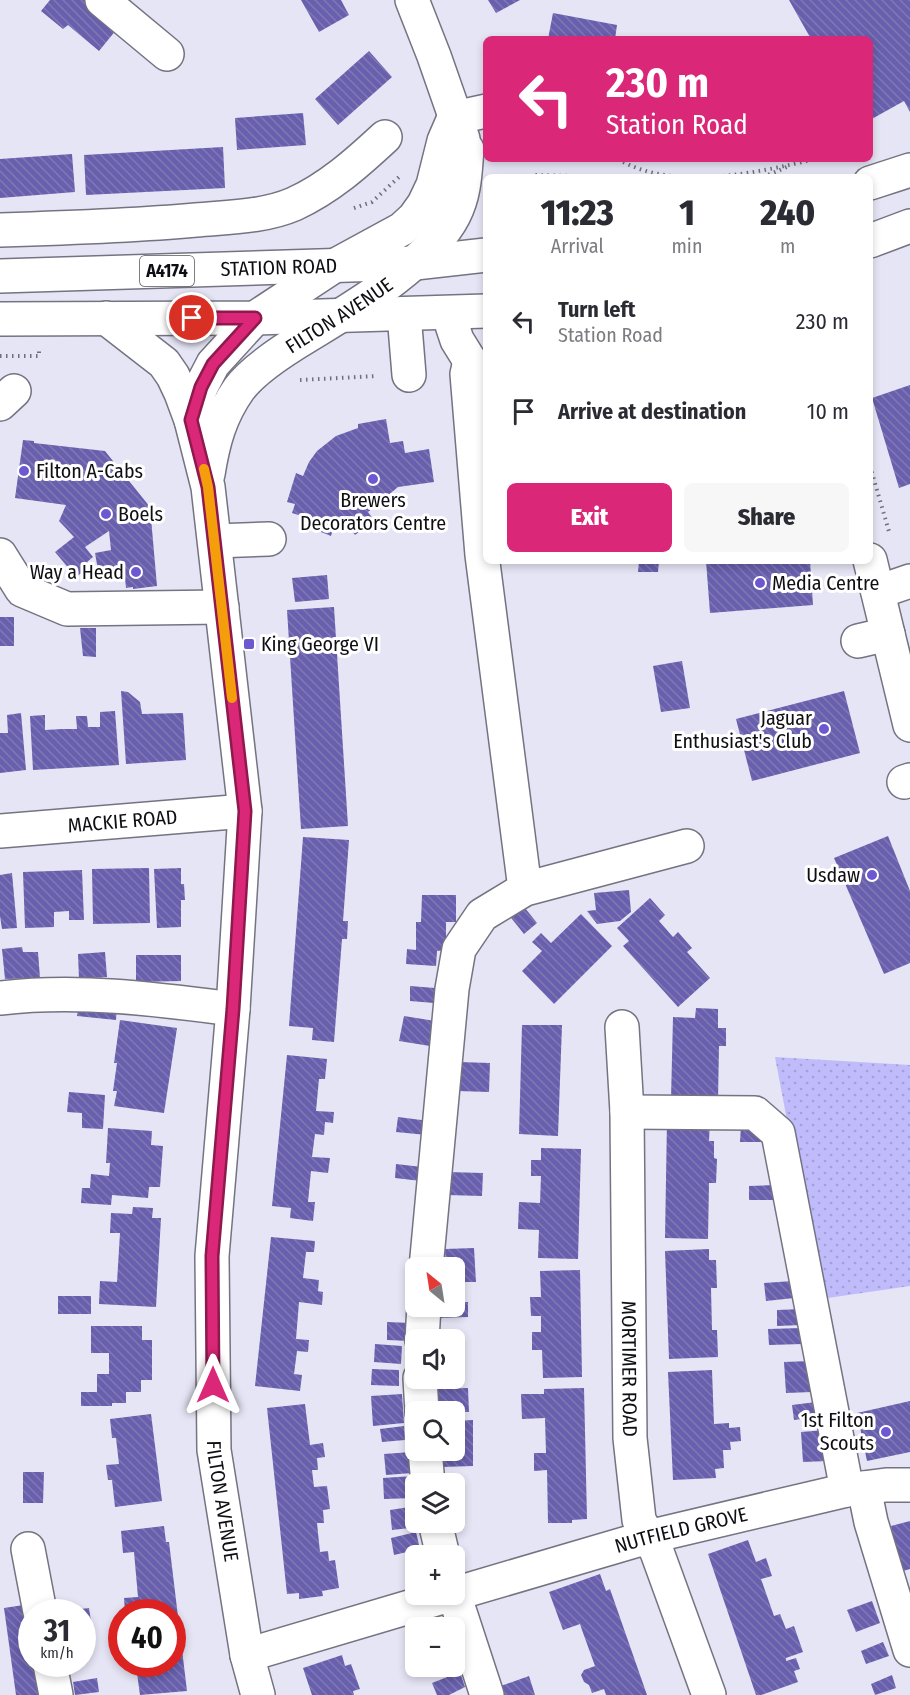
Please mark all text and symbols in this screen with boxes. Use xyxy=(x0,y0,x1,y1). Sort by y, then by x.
text: 230 m xyxy=(606,58,709,108)
icon: left xyxy=(507,60,585,138)
text: Station Road xyxy=(606,109,748,141)
text: 11:23 xyxy=(541,191,614,235)
text: 1 xyxy=(679,191,695,235)
text: 240 xyxy=(760,191,815,235)
text: Arrival xyxy=(551,234,604,258)
text: min xyxy=(671,234,702,258)
text: m xyxy=(780,234,795,258)
street label: STATION ROAD xyxy=(220,253,337,281)
road number: A4174 xyxy=(140,256,194,286)
street label: FILTON AVENUE xyxy=(281,272,397,358)
pin xyxy=(166,292,217,343)
text: Turn left xyxy=(558,296,636,323)
icon: arrive xyxy=(175,301,208,334)
icon: left xyxy=(507,305,540,338)
text: 230 m xyxy=(796,308,849,335)
text: Station Road xyxy=(558,323,663,347)
icon: arrive xyxy=(507,395,540,428)
text: Arrive at destination xyxy=(558,398,746,425)
text: 10 m xyxy=(807,398,849,425)
place label: Filton A-Cabs xyxy=(36,459,143,483)
marker: Filton A-Cabs xyxy=(17,464,31,478)
marker: Brewers Decorators Centre xyxy=(366,472,380,486)
button: Exit xyxy=(507,483,672,552)
button: Share xyxy=(684,483,849,552)
place label: Brewers Decorators Centre xyxy=(300,488,446,535)
place label: Boels xyxy=(118,502,163,526)
marker: Boels xyxy=(99,507,113,521)
place label: Way a Head xyxy=(30,560,124,584)
marker: Way a Head xyxy=(129,565,143,579)
place label: Media Centre xyxy=(772,571,879,595)
marker: Media Centre xyxy=(753,576,767,590)
place label: King George VI xyxy=(261,632,379,656)
marker: King George VI xyxy=(242,637,256,651)
place label: Jaguar Enthusiast's Club xyxy=(673,706,812,753)
marker: Jaguar Enthusiast's Club xyxy=(817,722,831,736)
street label: MACKIE ROAD xyxy=(67,805,178,837)
place label: Usdaw xyxy=(806,863,860,887)
marker: Usdaw xyxy=(865,868,879,882)
north arrow xyxy=(405,1257,465,1317)
map controls xyxy=(405,1257,465,1677)
street label: MORTIMER ROAD xyxy=(617,1301,642,1437)
button: sound xyxy=(405,1329,465,1389)
position arrow xyxy=(181,1353,245,1417)
button: search xyxy=(405,1401,465,1461)
place label: 1st Filton Scouts xyxy=(801,1408,874,1455)
marker: 1st Filton Scouts xyxy=(879,1425,893,1439)
street label: FILTON AVENUE xyxy=(202,1440,244,1563)
button: layers xyxy=(405,1473,465,1533)
street label: NUTFIELD GROVE xyxy=(612,1502,750,1558)
button: + xyxy=(405,1545,465,1605)
speed limit sign: 40 xyxy=(108,1599,186,1677)
text: 31 xyxy=(44,1613,70,1649)
button: − xyxy=(405,1617,465,1677)
text: km/h xyxy=(40,1644,74,1662)

